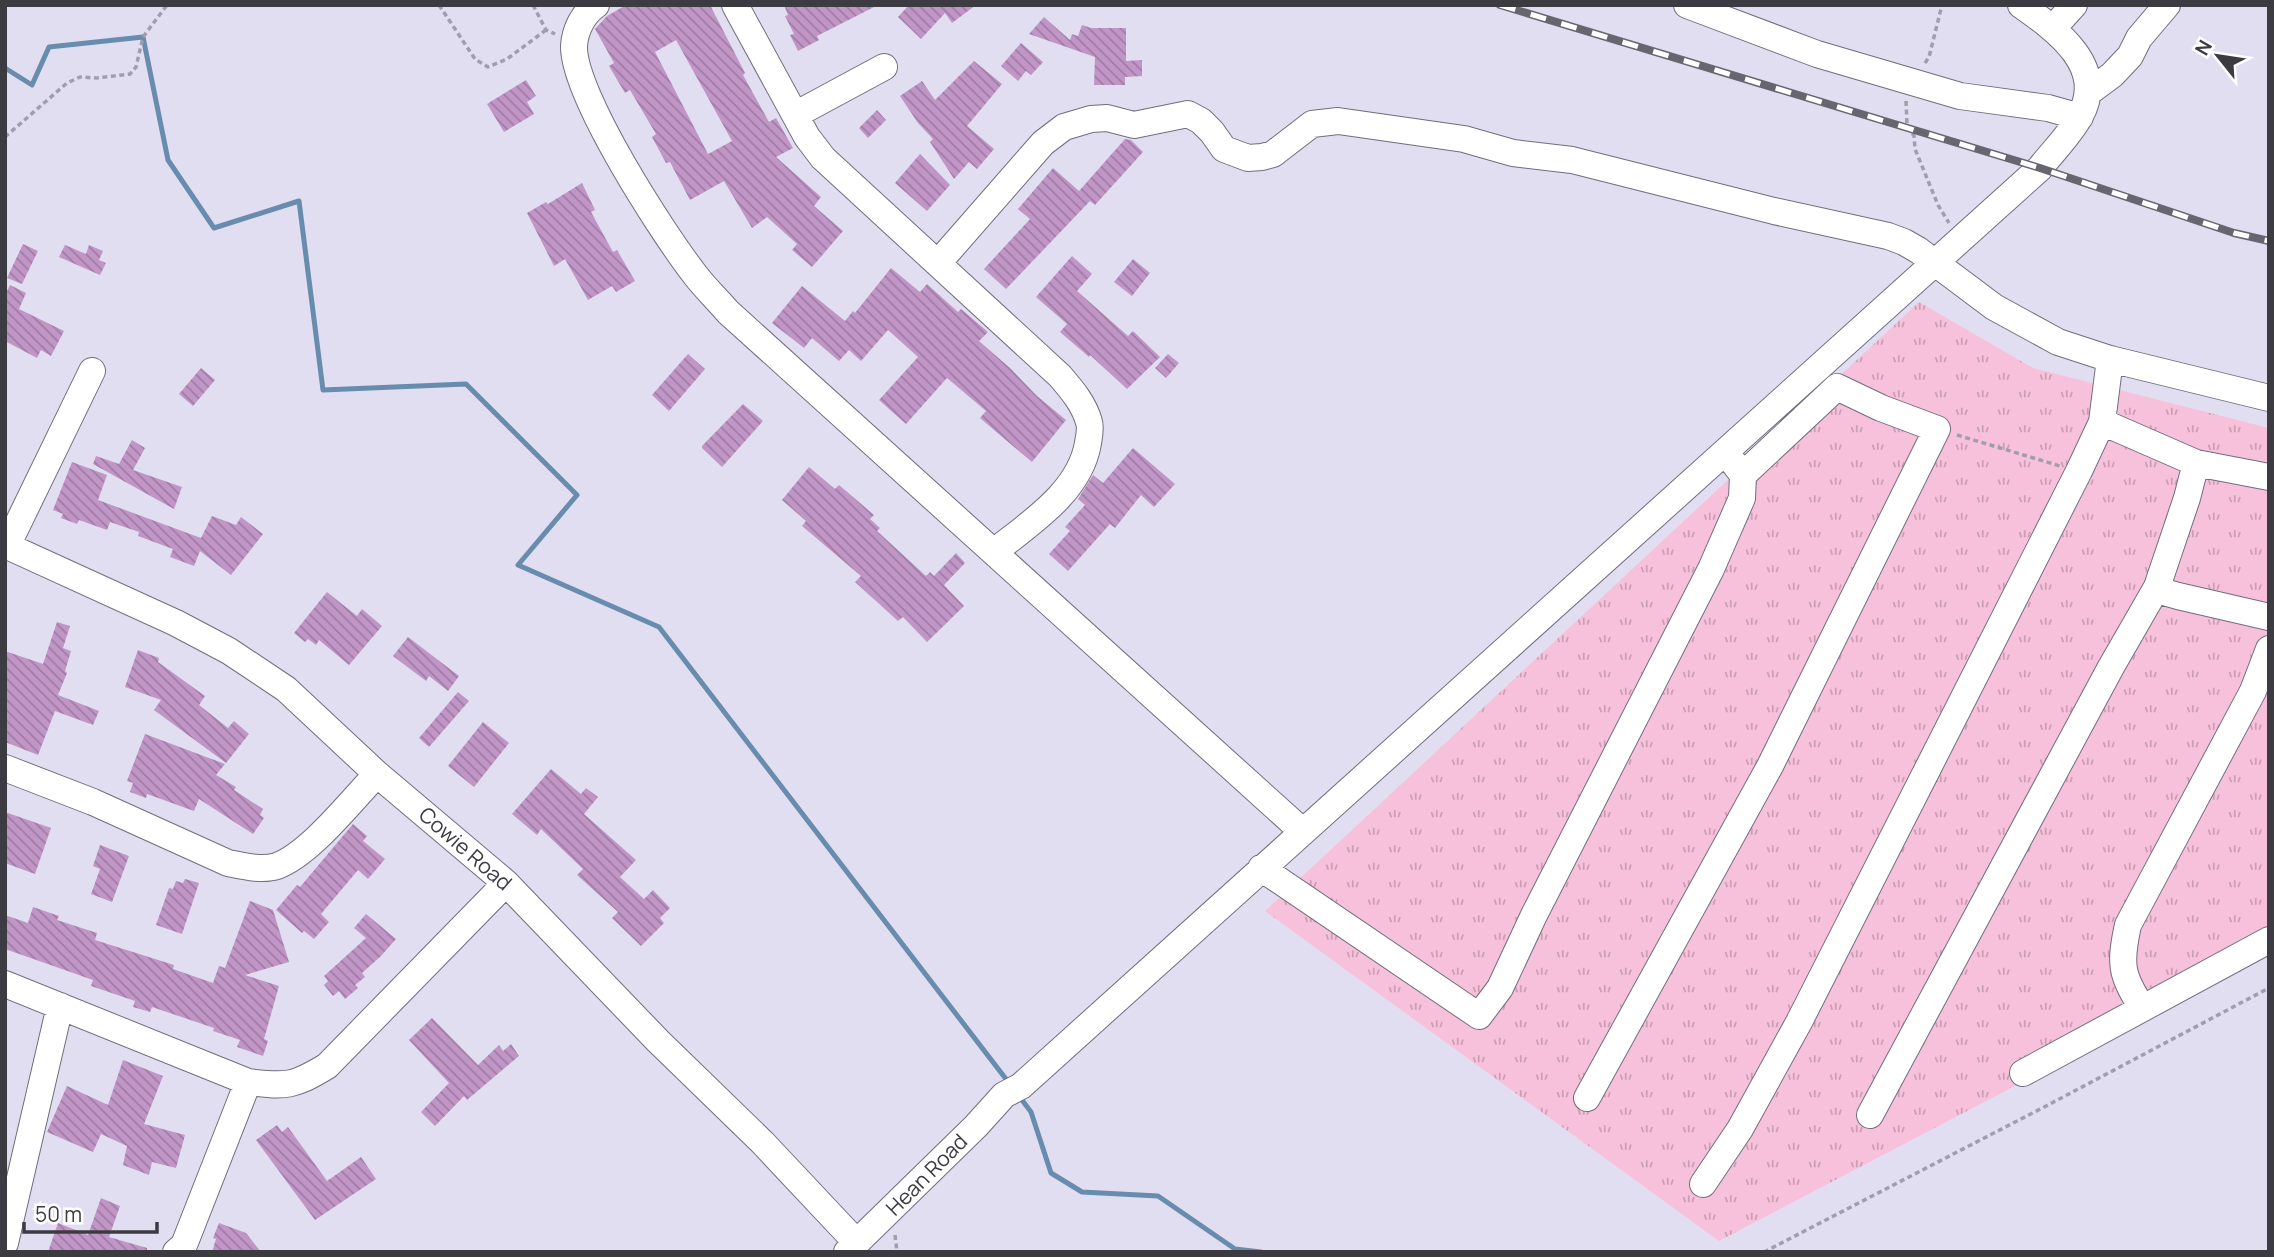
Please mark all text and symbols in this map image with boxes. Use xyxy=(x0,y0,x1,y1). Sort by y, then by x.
north arrow xyxy=(2183,21,2253,91)
text: N xyxy=(2189,35,2218,60)
street label: Cowie Road xyxy=(413,800,518,896)
street label: Hean Road xyxy=(879,1127,973,1221)
scale bar xyxy=(24,1190,158,1234)
text: 50 m xyxy=(35,1200,82,1228)

